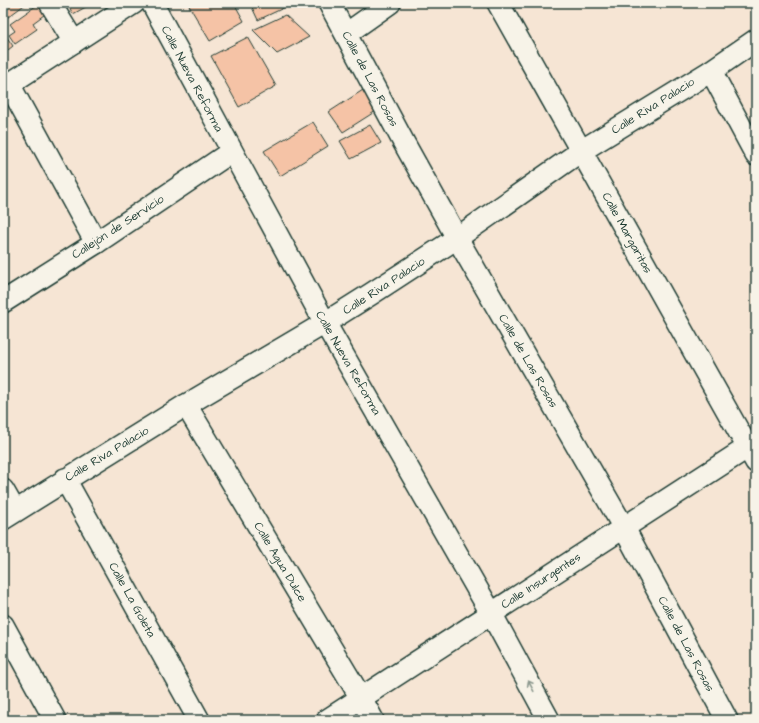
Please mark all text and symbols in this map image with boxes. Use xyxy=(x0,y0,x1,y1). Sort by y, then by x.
street label: Calle Nueva Reforma xyxy=(157,23,227,135)
street label: Calle de Las Rosas xyxy=(338,28,402,130)
street label: Calle Riva Palacio xyxy=(608,73,698,138)
street label: Calle Margaritas xyxy=(597,190,656,277)
street label: Callejón de Servicio xyxy=(68,191,168,263)
street label: Calle Riva Palacio xyxy=(339,253,429,319)
street label: Calle Nueva Reforma xyxy=(311,308,385,418)
street label: Calle de Las Rosas xyxy=(494,311,562,411)
street label: Calle Riva Palacio xyxy=(62,422,152,486)
street label: Calle Agua Dulce xyxy=(249,519,311,606)
street label: Calle Insurgentes xyxy=(498,549,585,614)
street label: Calle La Goleta xyxy=(104,559,160,641)
street label: Calle de Las Rosas xyxy=(654,593,718,695)
one-way arrow xyxy=(527,680,534,692)

